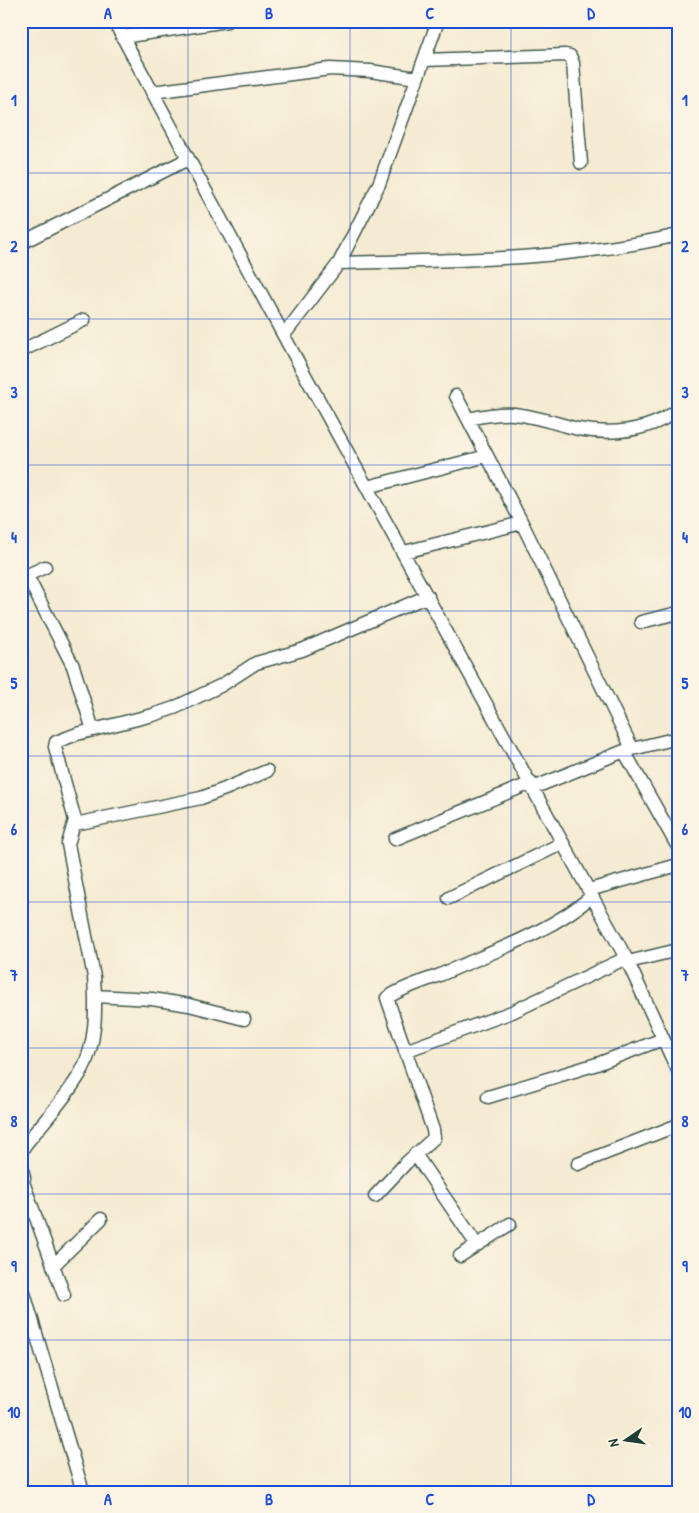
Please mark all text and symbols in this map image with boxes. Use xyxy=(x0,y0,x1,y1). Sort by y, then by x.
text: A xyxy=(104,2,112,24)
text: B xyxy=(265,2,273,24)
text: C xyxy=(426,2,435,24)
text: D xyxy=(587,2,595,24)
text: 1 xyxy=(11,89,17,111)
text: 1 xyxy=(682,89,688,111)
text: 2 xyxy=(10,235,18,257)
text: 2 xyxy=(681,235,689,257)
text: 3 xyxy=(10,381,18,403)
text: 3 xyxy=(681,381,689,403)
text: 4 xyxy=(11,526,17,548)
text: 4 xyxy=(682,526,688,548)
text: 5 xyxy=(11,672,18,694)
text: 5 xyxy=(682,672,689,694)
text: 6 xyxy=(11,818,18,840)
text: 6 xyxy=(682,818,689,840)
text: 7 xyxy=(9,964,18,986)
text: 7 xyxy=(680,964,689,986)
text: 8 xyxy=(11,1110,18,1132)
text: 8 xyxy=(682,1110,689,1132)
text: 9 xyxy=(11,1255,17,1277)
text: 9 xyxy=(682,1255,688,1277)
text: 10 xyxy=(8,1401,20,1423)
text: 10 xyxy=(679,1401,691,1423)
north arrow xyxy=(602,1416,652,1466)
text: N xyxy=(603,1437,623,1449)
text: A xyxy=(104,1488,112,1510)
text: B xyxy=(265,1488,273,1510)
text: C xyxy=(426,1488,435,1510)
text: D xyxy=(587,1488,595,1510)

